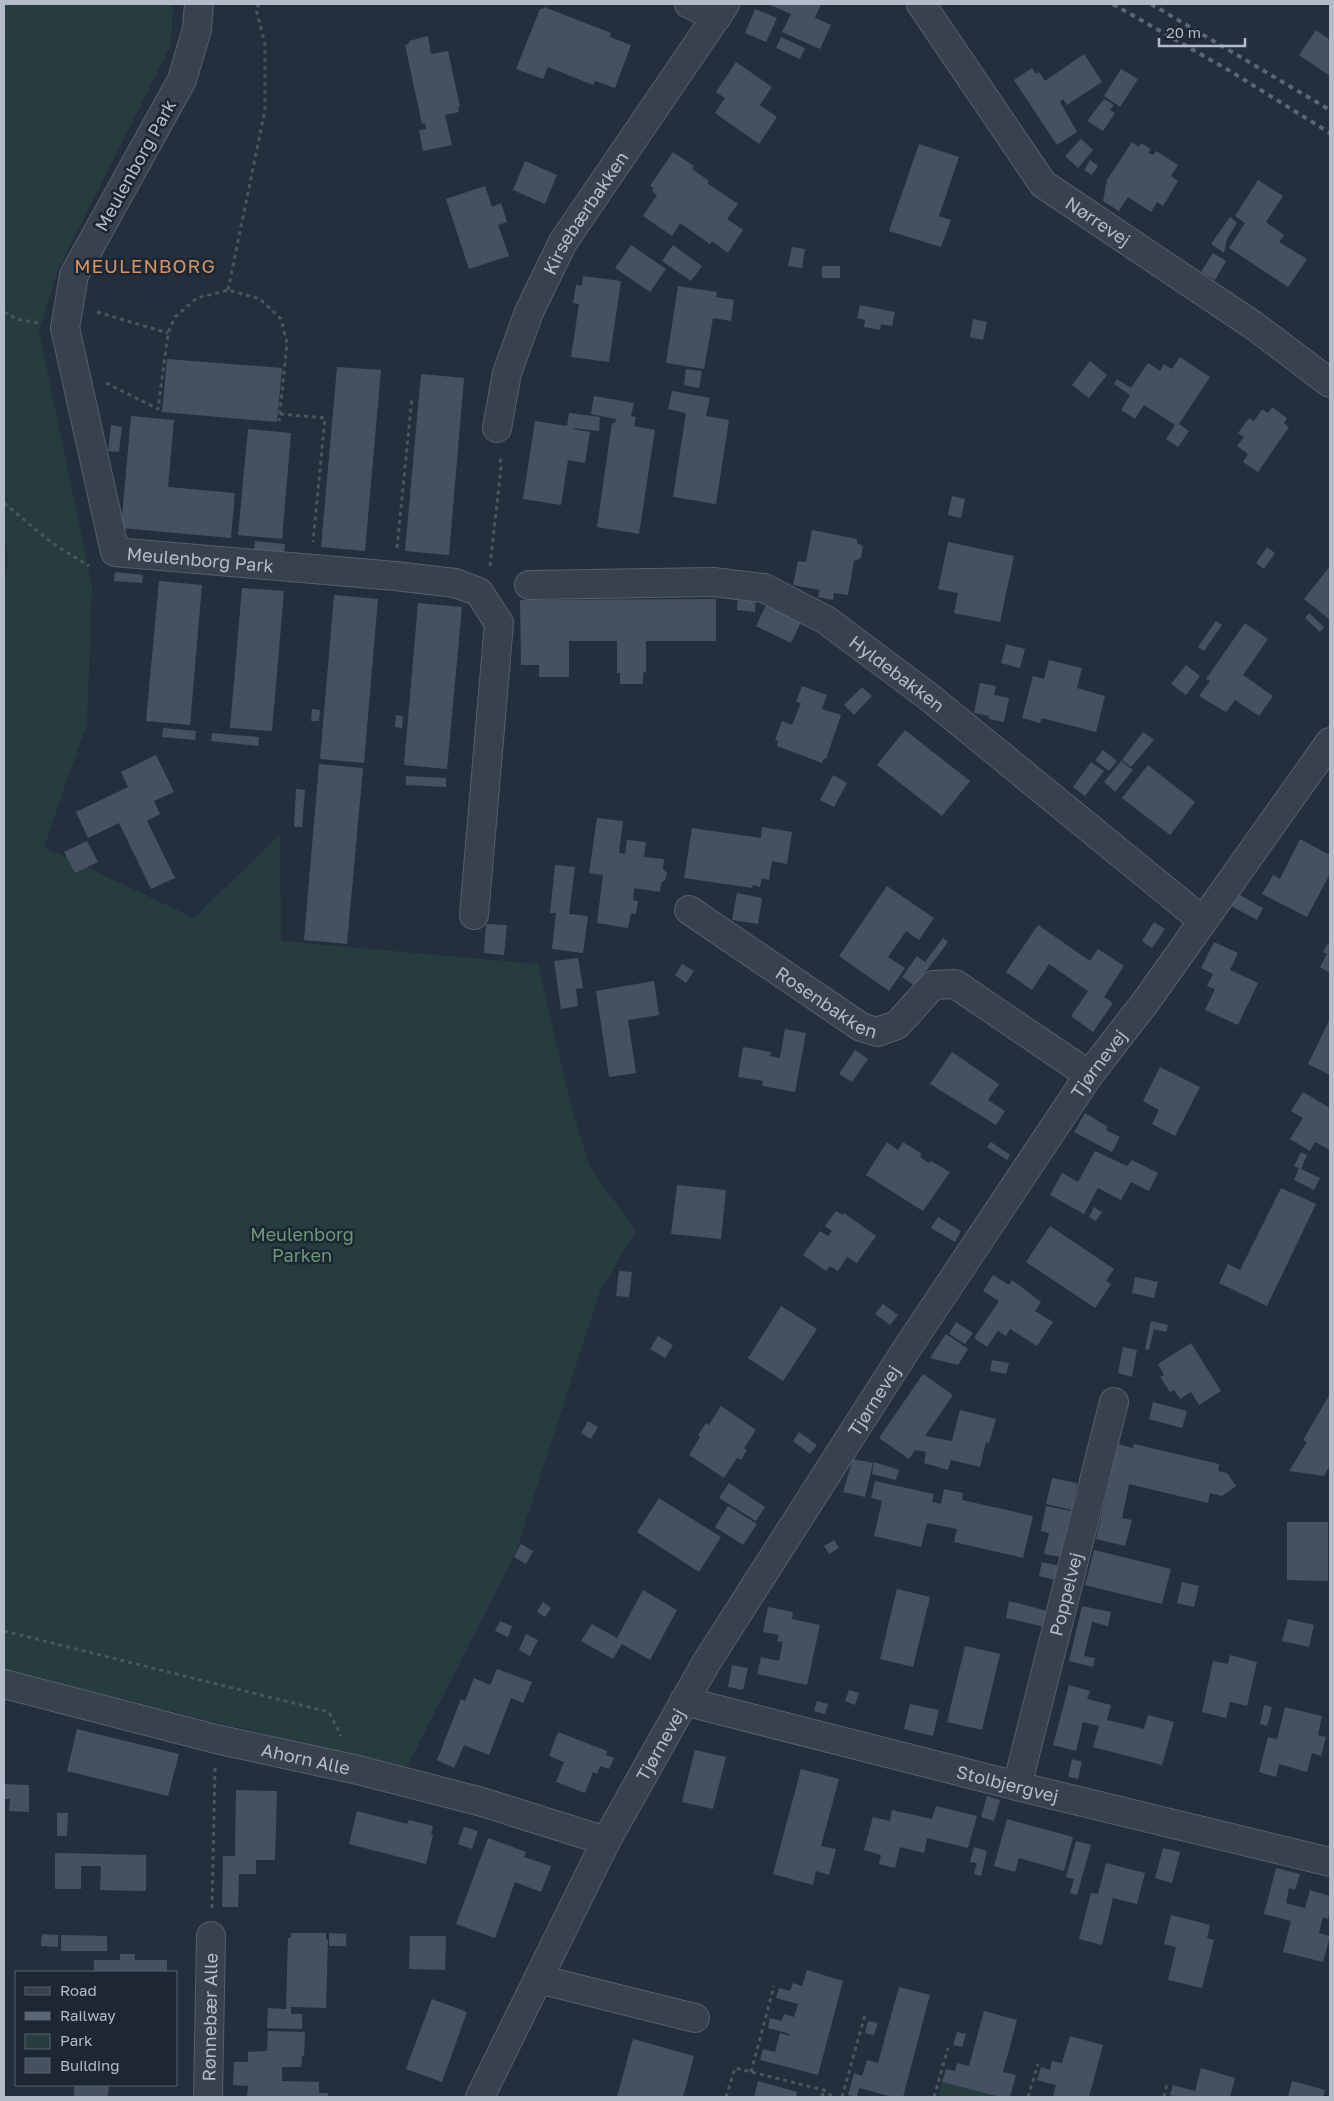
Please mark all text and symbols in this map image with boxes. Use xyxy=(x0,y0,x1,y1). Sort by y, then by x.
scale bar xyxy=(1159,15,1245,47)
text: 20 m xyxy=(1166,23,1201,41)
street label: Meulenborg Park xyxy=(90,95,180,235)
street label: Kirsebærbakken xyxy=(538,147,633,278)
street label: Nørrevej xyxy=(1062,191,1135,251)
district label: MEULENBORG xyxy=(74,254,216,277)
street label: Meulenborg Park xyxy=(126,542,275,577)
street label: Hyldebakken xyxy=(845,630,949,716)
street label: Rosenbakken xyxy=(772,961,880,1042)
street label: Tjørnevej xyxy=(1066,1025,1131,1102)
park label: Meulenborg Parken xyxy=(250,1223,354,1266)
street label: Tjørnevej xyxy=(843,1361,904,1440)
street label: Poppelvej xyxy=(1044,1550,1087,1638)
street label: Tjørnevej xyxy=(631,1704,689,1785)
street label: Ahorn Alle xyxy=(260,1738,352,1779)
street label: Stolbjergvej xyxy=(954,1760,1061,1807)
street label: Rønnebær Alle xyxy=(197,1953,222,2081)
legend xyxy=(15,1971,178,2086)
text: Road xyxy=(60,1981,97,1999)
text: Railway xyxy=(60,2006,116,2024)
text: Park xyxy=(60,2031,93,2049)
text: Building xyxy=(60,2056,120,2074)

